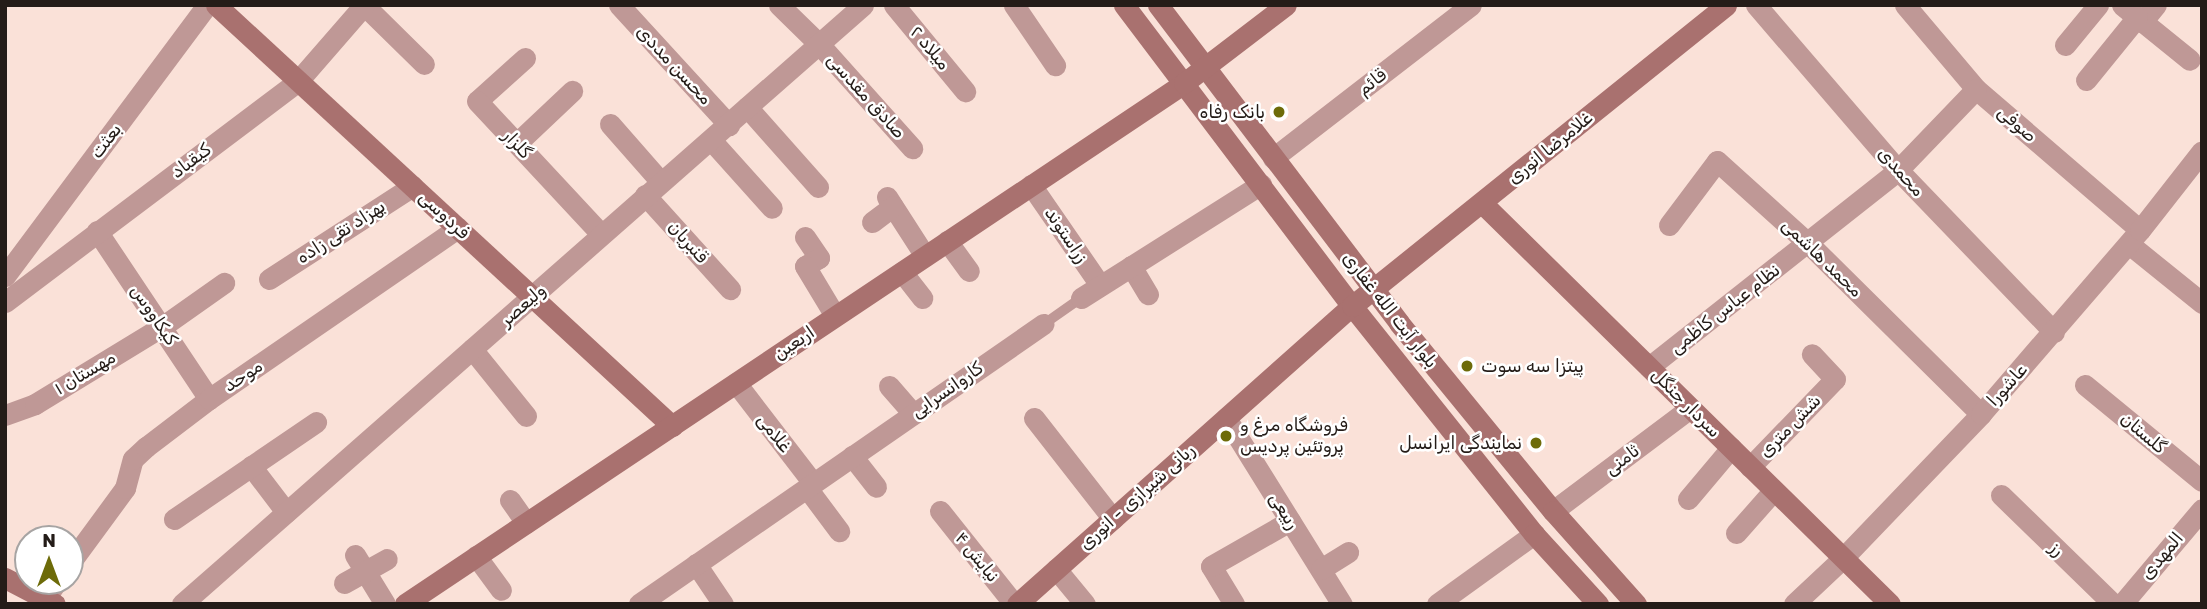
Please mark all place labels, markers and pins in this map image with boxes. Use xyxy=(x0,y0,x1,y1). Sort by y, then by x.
place label: بانک رفاه xyxy=(1199,101,1265,123)
marker: بانک رفاه xyxy=(1271,104,1287,120)
place label: پیتزا سه سوت xyxy=(1481,355,1584,377)
marker: پیتزا سه سوت xyxy=(1459,358,1475,374)
place label: فروشگاه مرغ و پروتئین پردیس xyxy=(1240,415,1348,458)
marker: فروشگاه مرغ و پروتئین پردیس xyxy=(1218,428,1234,444)
place label: نمایندگی ایرانسل xyxy=(1399,432,1522,454)
marker: نمایندگی ایرانسل xyxy=(1528,435,1544,451)

